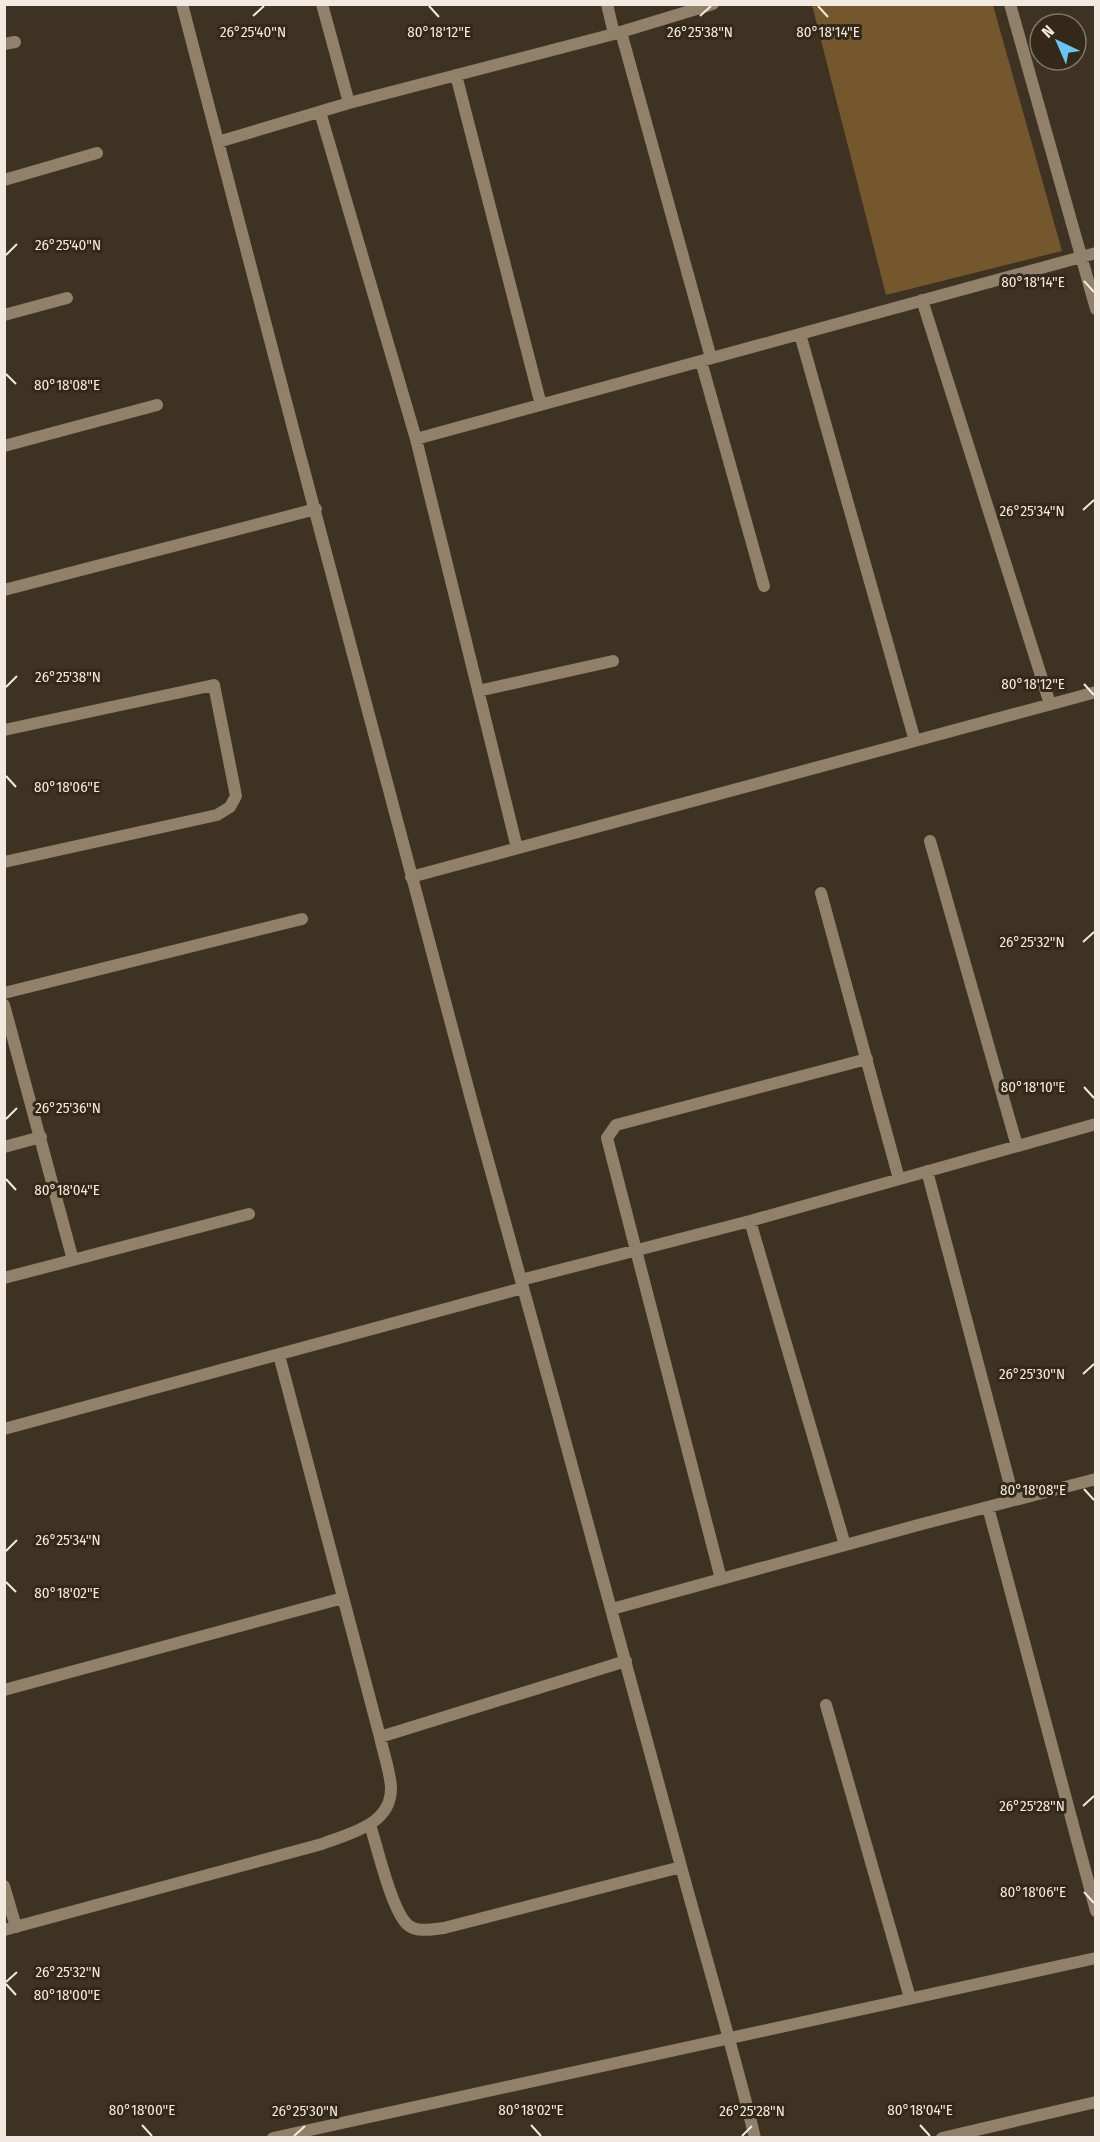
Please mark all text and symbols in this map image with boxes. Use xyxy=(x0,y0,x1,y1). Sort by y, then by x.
north arrow xyxy=(1028,12,1088,72)
text: N xyxy=(1038,21,1058,42)
text: 26°25'40"N xyxy=(220,23,286,41)
text: 80°18'12"E xyxy=(407,23,471,41)
text: 26°25'38"N xyxy=(667,23,733,41)
text: 80°18'14"E xyxy=(796,23,860,41)
text: 26°25'40"N xyxy=(35,236,101,254)
text: 80°18'14"E xyxy=(1001,273,1065,291)
text: 80°18'08"E xyxy=(34,376,100,394)
text: 26°25'34"N xyxy=(1000,502,1065,520)
text: 26°25'38"N xyxy=(35,668,101,686)
text: 80°18'12"E xyxy=(1001,675,1065,693)
text: 80°18'06"E xyxy=(34,778,100,796)
text: 26°25'32"N xyxy=(999,933,1065,951)
text: 80°18'10"E xyxy=(1001,1078,1065,1096)
text: 26°25'36"N xyxy=(35,1099,101,1117)
text: 80°18'04"E xyxy=(34,1181,100,1199)
text: 26°25'30"N xyxy=(999,1365,1065,1383)
text: 80°18'08"E xyxy=(1000,1481,1066,1499)
text: 26°25'34"N xyxy=(36,1531,101,1549)
text: 80°18'02"E xyxy=(34,1584,100,1602)
text: 26°25'28"N xyxy=(999,1797,1065,1815)
text: 80°18'06"E xyxy=(1000,1883,1066,1901)
text: 26°25'32"N xyxy=(35,1963,101,1981)
text: 80°18'00"E xyxy=(34,1986,100,2004)
text: 80°18'00"E xyxy=(109,2101,175,2119)
text: 80°18'02"E xyxy=(498,2101,564,2119)
text: 80°18'04"E xyxy=(887,2101,953,2119)
text: 26°25'30"N xyxy=(272,2102,338,2120)
text: 26°25'28"N xyxy=(719,2102,785,2120)

